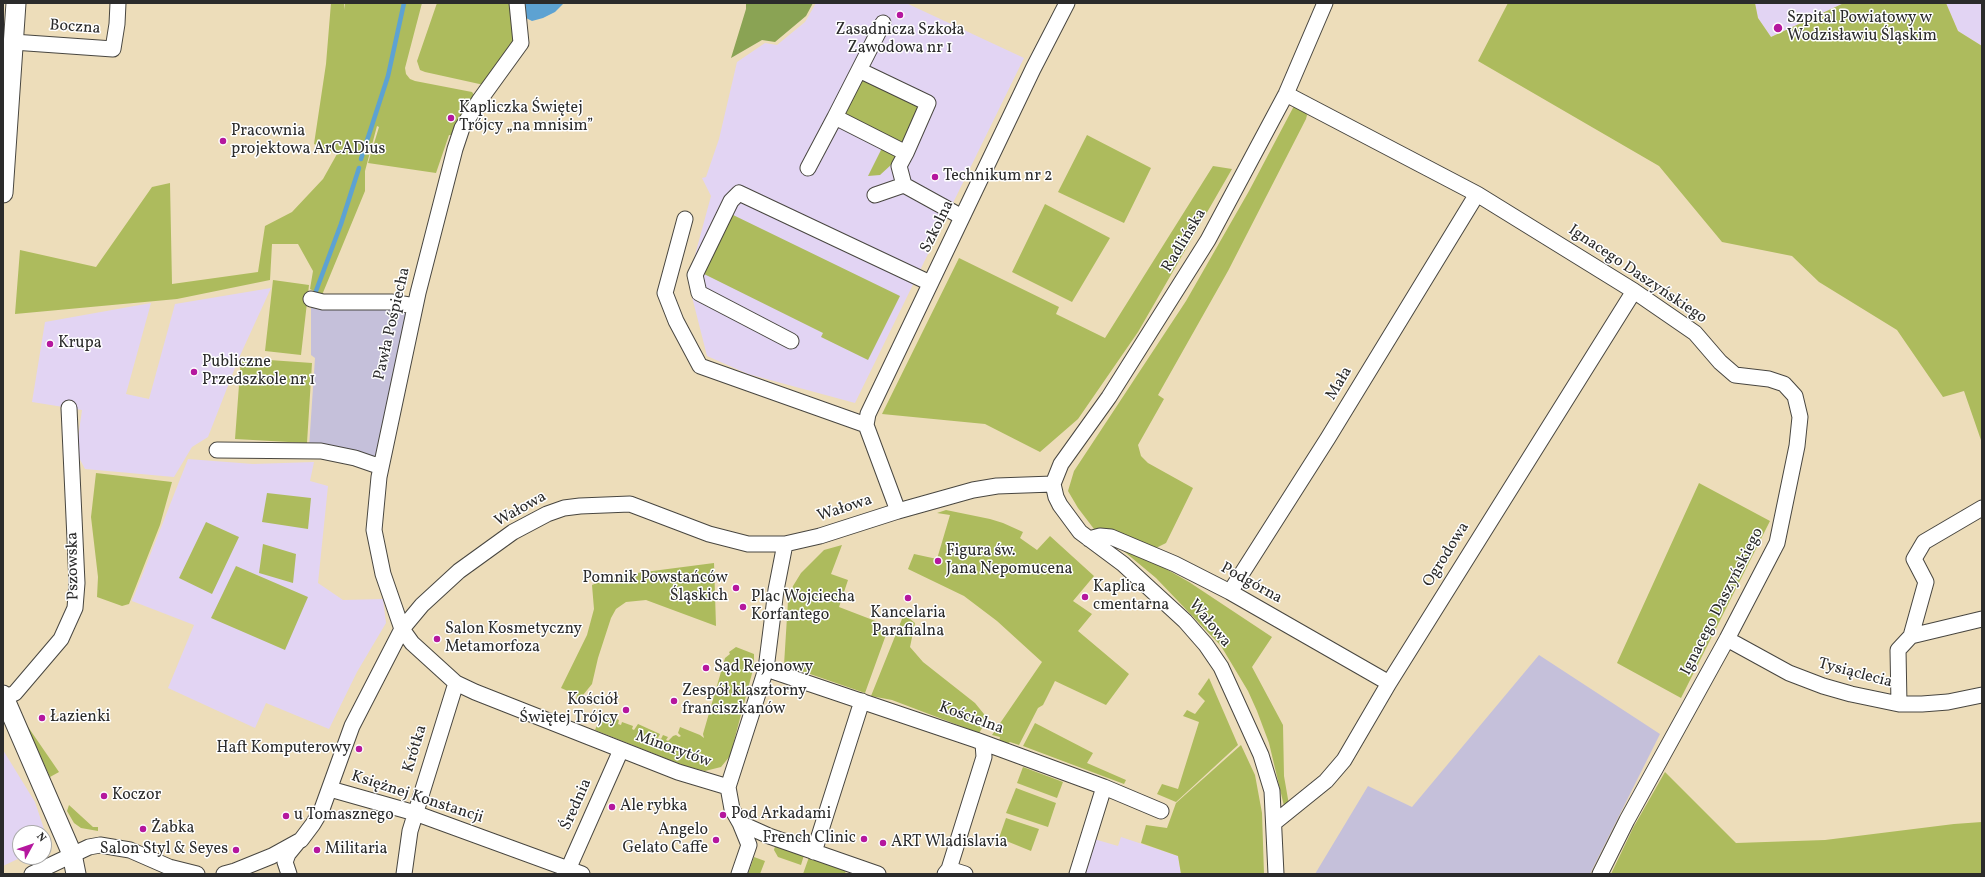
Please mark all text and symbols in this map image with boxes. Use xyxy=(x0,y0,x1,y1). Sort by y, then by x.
place label: Szpital Powiatowy w Wodzisławiu Śląskim xyxy=(1787,9,1937,47)
marker: Zasadnicza Szkoła Zawodowa nr 1 xyxy=(895,10,905,20)
street label: Boczna xyxy=(49,17,101,39)
place label: Zasadnicza Szkoła Zawodowa nr 1 xyxy=(835,21,965,59)
marker: Szpital Powiatowy w Wodzisławiu Śląskim xyxy=(1772,22,1784,34)
place label: Kapliczka Świętej Trójcy „na mnisim” xyxy=(459,99,593,137)
marker: Kapliczka Świętej Trójcy „na mnisim” xyxy=(446,113,456,123)
place label: Pracownia projektowa ArCADius xyxy=(231,122,385,160)
marker: Pracownia projektowa ArCADius xyxy=(218,136,228,146)
place label: Technikum nr 2 xyxy=(943,167,1053,187)
marker: Technikum nr 2 xyxy=(930,172,940,182)
street label: Szkolna xyxy=(917,198,959,256)
street label: Radlińska xyxy=(1159,206,1211,276)
street label: Ignacego Daszyńskiego xyxy=(1564,221,1710,329)
street label: Pawła Pośpiecha xyxy=(371,266,415,382)
place label: Krupa xyxy=(58,334,102,354)
marker: Krupa xyxy=(45,339,55,349)
place label: Publiczne Przedszkole nr 1 xyxy=(202,353,316,391)
street label: Mała xyxy=(1323,364,1357,404)
marker: Publiczne Przedszkole nr 1 xyxy=(189,367,199,377)
street label: Wałowa xyxy=(492,488,550,532)
street label: Wałowa xyxy=(815,491,875,527)
street label: Ogrodowa xyxy=(1420,519,1474,591)
street label: Ignacego Daszyńskiego xyxy=(1677,525,1769,679)
street label: Pszowska xyxy=(64,532,84,600)
place label: Figura św. Jana Nepomucena xyxy=(946,542,1073,580)
marker: Figura św. Jana Nepomucena xyxy=(933,556,943,566)
street label: Podgórna xyxy=(1217,559,1285,609)
place label: Pomnik Powstańców Śląskich xyxy=(582,569,728,607)
place label: Kaplica cmentarna xyxy=(1093,578,1169,616)
marker: Pomnik Powstańców Śląskich xyxy=(731,583,741,593)
place label: Plac Wojciecha Korfantego xyxy=(751,588,855,626)
marker: Kaplica cmentarna xyxy=(1080,592,1090,602)
marker: Kancelaria Parafialna xyxy=(903,593,913,603)
street label: Wałowa xyxy=(1184,596,1234,652)
marker: Plac Wojciecha Korfantego xyxy=(738,602,748,612)
place label: Kancelaria Parafialna xyxy=(870,604,946,642)
place label: Salon Kosmetyczny Metamorfoza xyxy=(445,620,582,658)
marker: Salon Kosmetyczny Metamorfoza xyxy=(432,634,442,644)
street label: Tysiąclecia xyxy=(1816,655,1894,693)
place label: Sąd Rejonowy xyxy=(714,658,813,678)
marker: Sąd Rejonowy xyxy=(701,663,711,673)
place label: Zespół klasztorny franciszkanów xyxy=(682,682,807,720)
place label: Kościół Świętej Trójcy xyxy=(519,691,618,729)
marker: Zespół klasztorny franciszkanów xyxy=(669,696,679,706)
street label: Kościelna xyxy=(936,698,1006,740)
marker: Kościół Świętej Trójcy xyxy=(621,705,631,715)
place label: Łazienki xyxy=(50,708,110,728)
marker: Łazienki xyxy=(37,713,47,723)
street label: Krótka xyxy=(400,723,432,775)
street label: Minorytów xyxy=(632,727,714,773)
place label: Haft Komputerowy xyxy=(217,739,351,759)
marker: Haft Komputerowy xyxy=(354,744,364,754)
street label: Księżnej Konstancji xyxy=(349,768,485,828)
street label: Średnia xyxy=(557,776,597,834)
place label: Koczor xyxy=(112,786,161,806)
marker: Koczor xyxy=(99,791,109,801)
place label: Ale rybka xyxy=(620,797,687,817)
marker: Ale rybka xyxy=(607,802,617,812)
place label: Pod Arkadami xyxy=(731,805,831,825)
place label: u Tomasznego xyxy=(294,806,394,826)
marker: Pod Arkadami xyxy=(718,810,728,820)
marker: u Tomasznego xyxy=(281,811,291,821)
place label: Żabka xyxy=(151,819,194,839)
place label: Angelo Gelato Caffe xyxy=(622,821,708,859)
marker: Żabka xyxy=(138,824,148,834)
north arrow xyxy=(12,825,52,865)
place label: French Clinic xyxy=(763,829,856,849)
text: N xyxy=(32,830,49,845)
place label: ART Wladislavia xyxy=(891,833,1007,853)
marker: French Clinic xyxy=(859,834,869,844)
marker: Angelo Gelato Caffe xyxy=(711,835,721,845)
marker: ART Wladislavia xyxy=(878,838,888,848)
place label: Salon Styl & Seyes xyxy=(100,840,228,860)
place label: Militaria xyxy=(325,840,387,860)
marker: Salon Styl & Seyes xyxy=(231,845,241,855)
marker: Militaria xyxy=(312,845,322,855)

